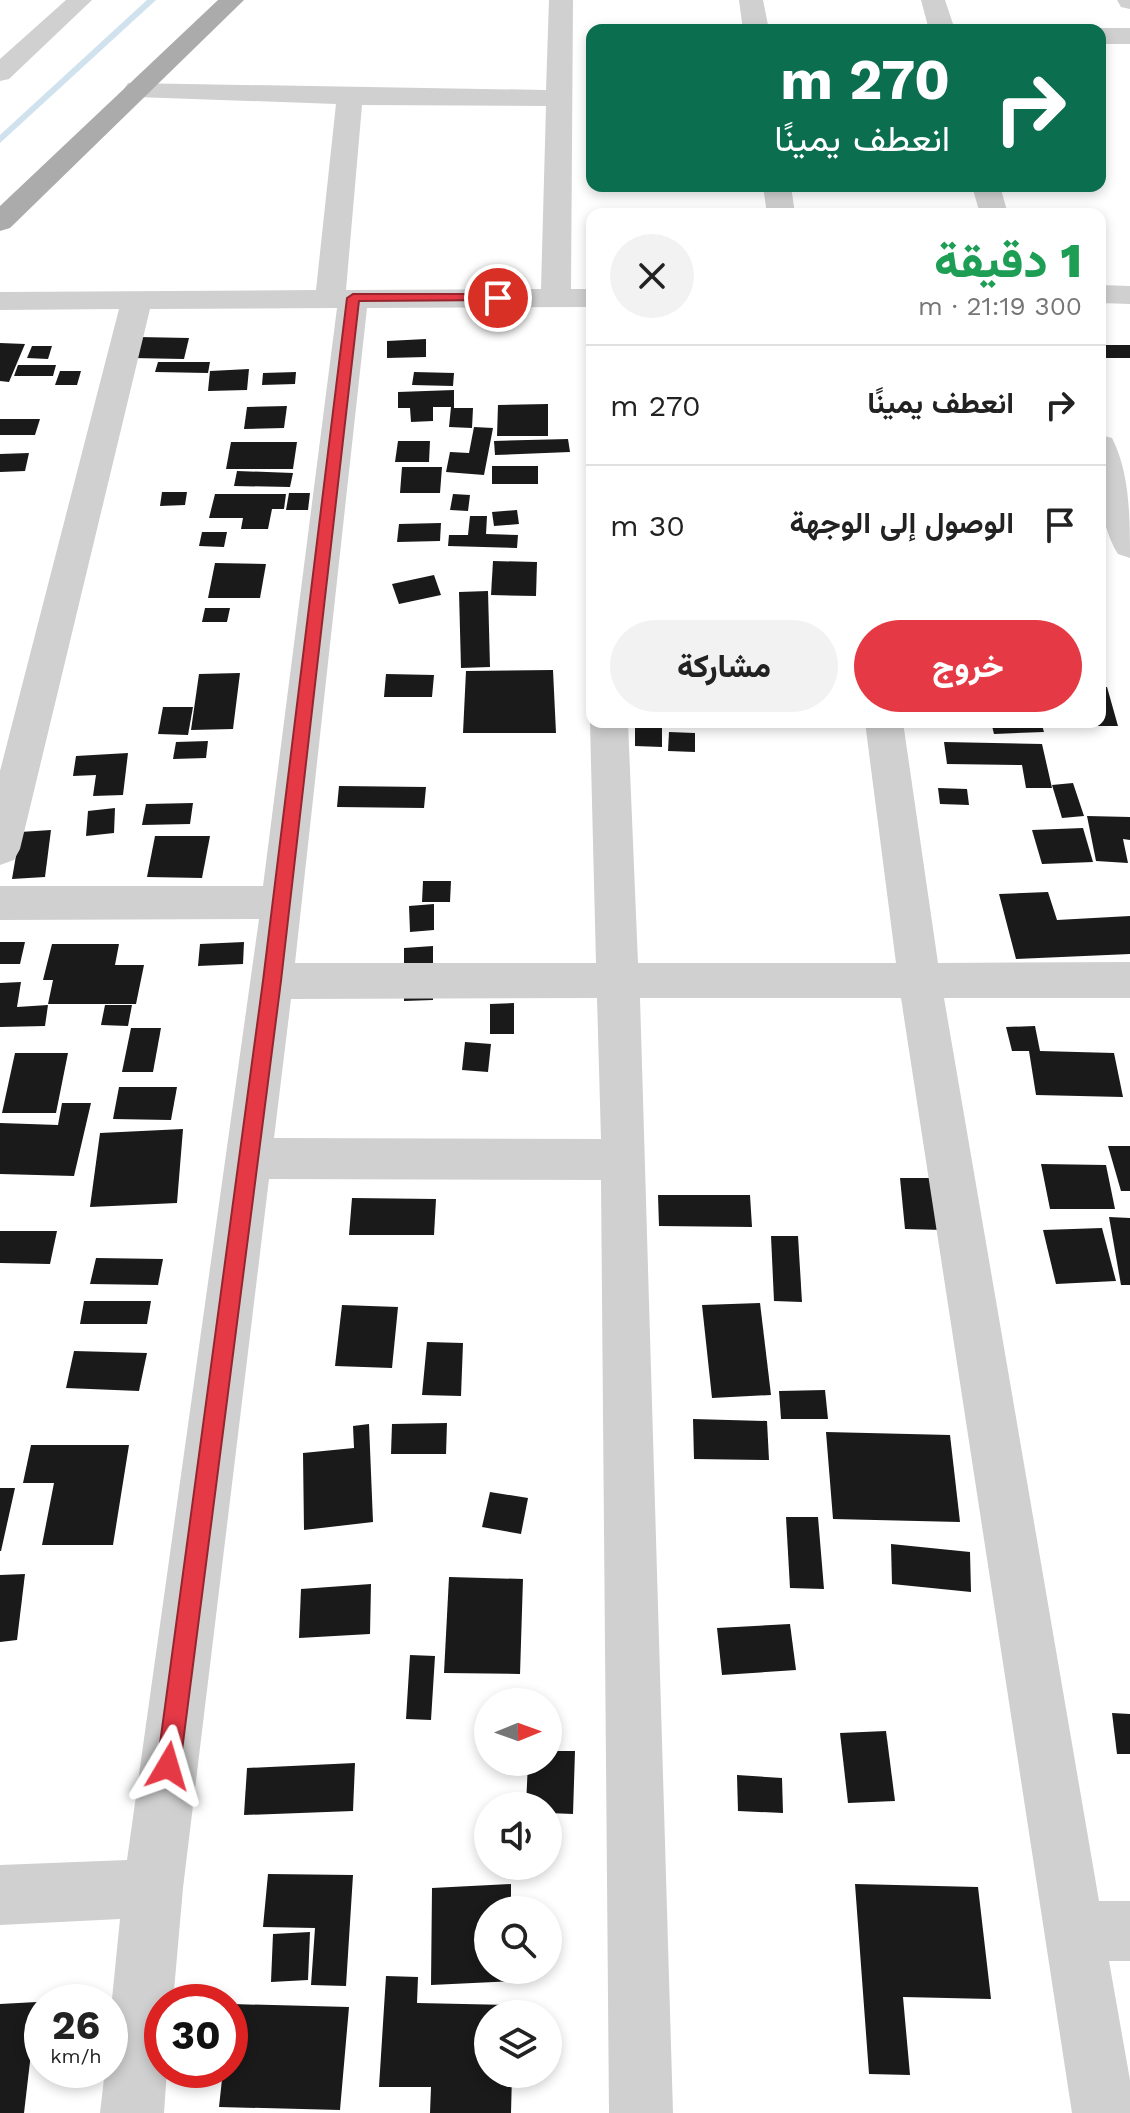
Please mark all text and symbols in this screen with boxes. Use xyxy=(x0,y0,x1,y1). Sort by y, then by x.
text: 270 m xyxy=(780,47,950,113)
icon: right xyxy=(978,56,1082,160)
text: انعطف يمينًا xyxy=(774,118,950,160)
text: 1 دقيقة xyxy=(934,232,1082,289)
button: close xyxy=(610,234,694,318)
pin xyxy=(464,264,532,332)
icon: arrive xyxy=(476,276,520,320)
text: 300 m · 21:19 xyxy=(918,291,1082,321)
icon: right xyxy=(1038,383,1082,427)
text: انعطف يمينًا xyxy=(867,385,1014,420)
text: 270 m xyxy=(610,388,701,423)
icon: arrive xyxy=(1038,503,1082,547)
text: الوصول إلى الوجهة xyxy=(789,505,1014,540)
text: 30 m xyxy=(610,508,685,543)
button: مشاركة xyxy=(610,620,838,712)
button: خروج xyxy=(854,620,1082,712)
north arrow xyxy=(474,1688,562,1776)
map controls xyxy=(474,1688,562,2088)
position arrow xyxy=(126,1724,210,1808)
button: sound xyxy=(474,1792,562,1880)
button: search xyxy=(474,1896,562,1984)
speed limit sign: 30 xyxy=(144,1984,248,2088)
button: layers xyxy=(474,2000,562,2088)
text: 26 xyxy=(52,2002,100,2049)
text: km/h xyxy=(50,2044,102,2068)

